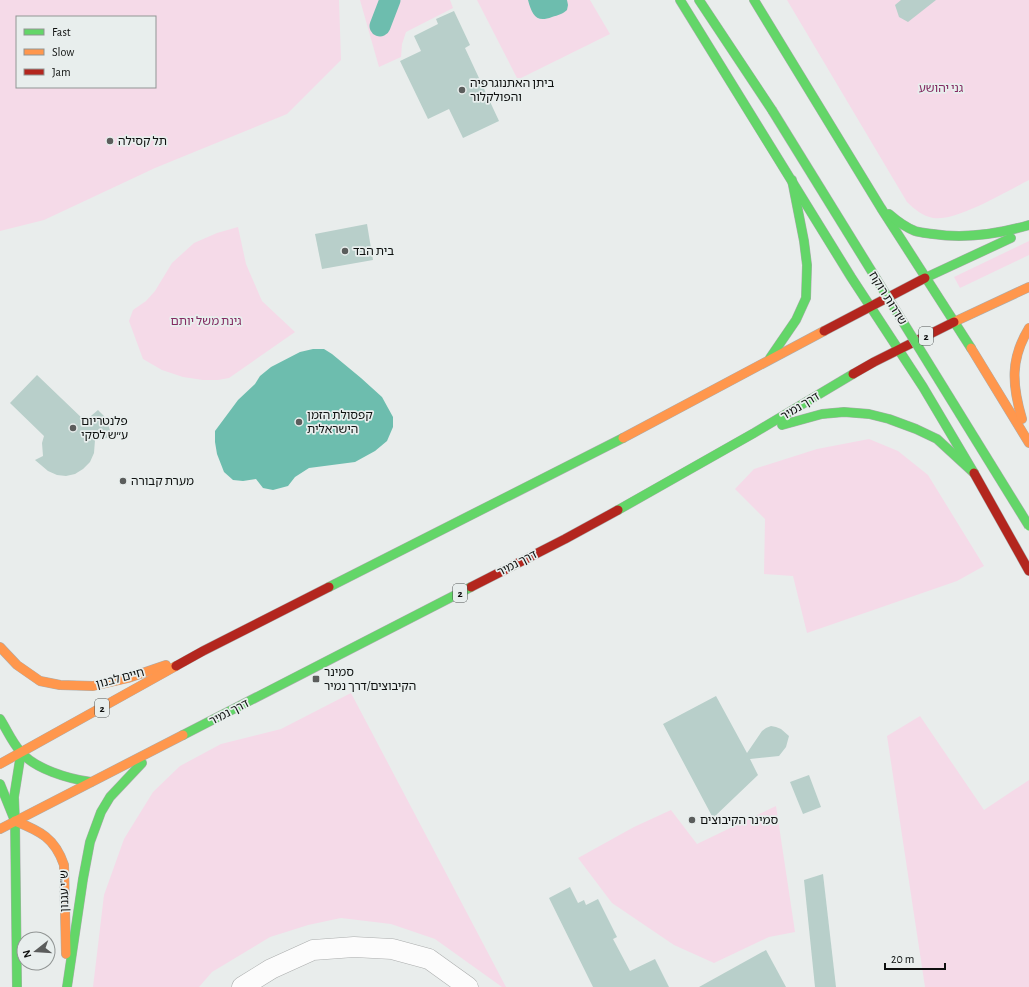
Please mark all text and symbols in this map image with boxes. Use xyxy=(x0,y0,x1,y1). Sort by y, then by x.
legend xyxy=(16,16,156,88)
text: Fast xyxy=(52,26,71,38)
text: Slow xyxy=(52,46,74,58)
text: Jam xyxy=(52,66,71,78)
place label: ביתן האתנוגרפיה והפולקלור xyxy=(470,77,555,103)
park label: גני יהושע xyxy=(919,82,964,94)
marker: ביתן האתנוגרפיה והפולקלור xyxy=(457,85,467,95)
place label: תל קסילה xyxy=(118,135,167,147)
marker: תל קסילה xyxy=(105,136,115,146)
place label: בית הבד xyxy=(353,245,394,257)
marker: בית הבד xyxy=(340,246,350,256)
street label: שדרות רוקח xyxy=(867,269,909,327)
park label: גינת משל יותם xyxy=(171,315,242,327)
road number: 2 xyxy=(919,327,933,345)
street label: דרך נמיר xyxy=(779,390,822,422)
place label: קפסולת הזמן הישראלית xyxy=(307,409,373,435)
place label: פלנטריום ע״ש לסקי xyxy=(81,415,128,441)
marker: קפסולת הזמן הישראלית xyxy=(294,417,304,427)
marker: פלנטריום ע״ש לסקי xyxy=(68,423,78,433)
place label: מערת קבורה xyxy=(131,475,194,487)
marker: מערת קבורה xyxy=(118,476,128,486)
street label: דרך נמיר xyxy=(495,548,539,578)
road number: 2 xyxy=(453,584,467,602)
street label: חיים לבנון xyxy=(94,666,146,690)
place label: סמינר הקיבוצים/דרך נמיר xyxy=(324,666,416,692)
marker: סמינר הקיבוצים/דרך נמיר xyxy=(311,674,321,684)
street label: דרך נמיר xyxy=(207,697,251,727)
road number: 2 xyxy=(95,699,109,717)
place label: סמינר הקיבוצים xyxy=(700,814,778,826)
marker: סמינר הקיבוצים xyxy=(687,815,697,825)
street label: ש''י עגנון xyxy=(58,870,70,912)
north arrow xyxy=(16,931,56,971)
scale bar xyxy=(885,945,945,971)
text: N xyxy=(21,949,33,959)
text: 20 m xyxy=(891,953,914,965)

